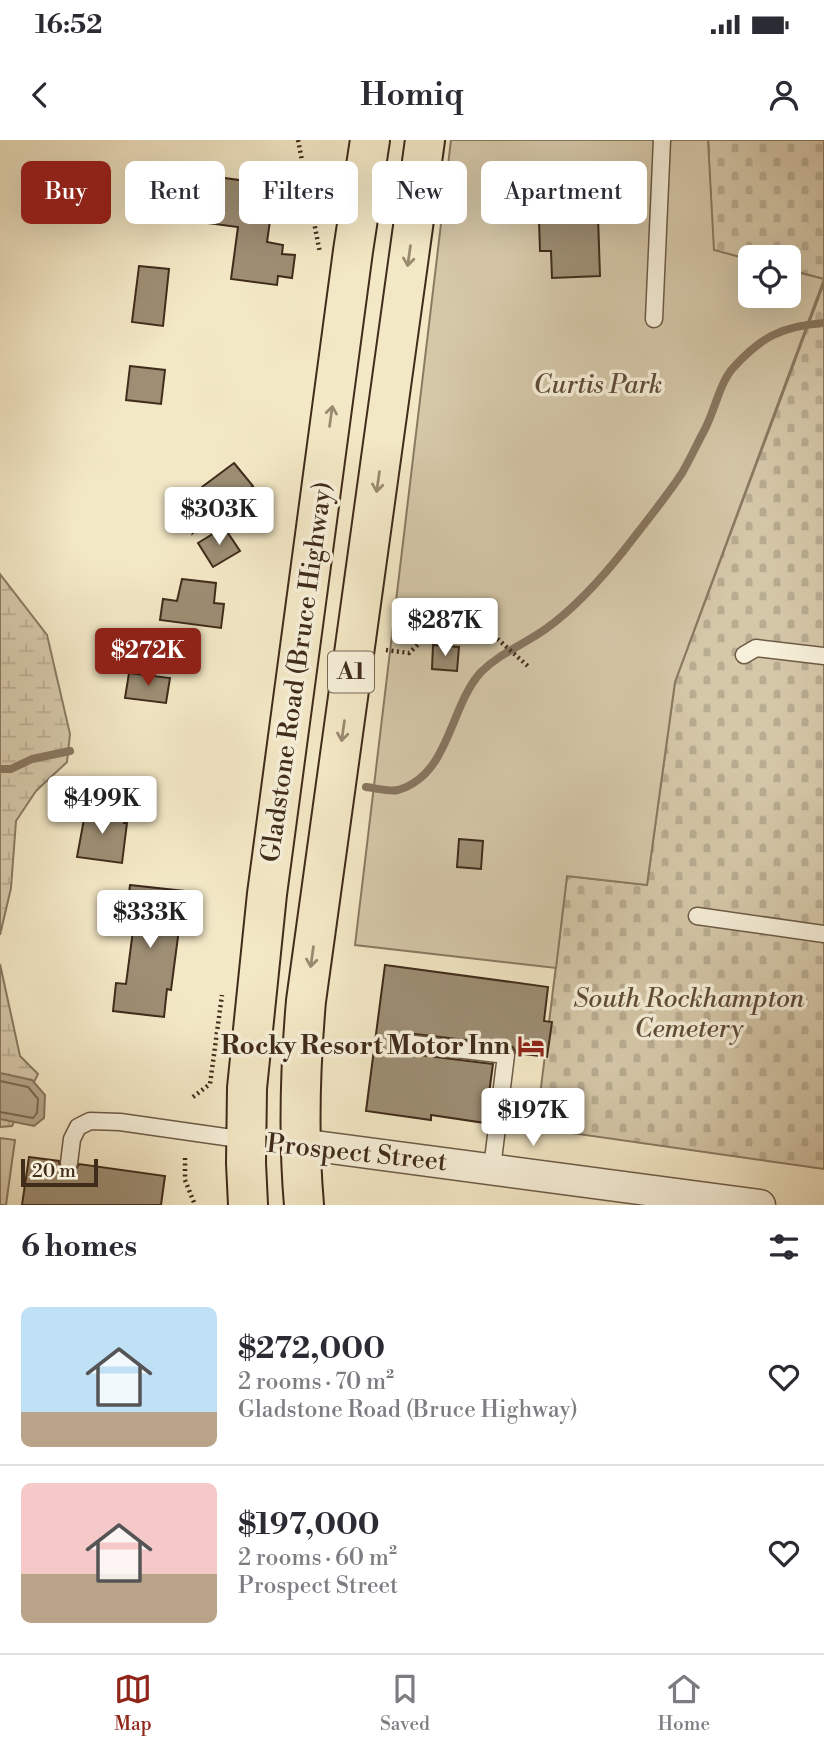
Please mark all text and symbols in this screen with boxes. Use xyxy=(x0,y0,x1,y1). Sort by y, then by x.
text: 16:52 xyxy=(35,9,102,41)
text: Homiq xyxy=(360,75,464,115)
icon: back xyxy=(21,76,59,114)
icon: person xyxy=(765,76,803,114)
chip: Buy xyxy=(21,161,111,224)
chip: Rent xyxy=(125,161,225,224)
chip: Filters xyxy=(239,161,358,224)
chip: New xyxy=(372,161,467,224)
chip: Apartment xyxy=(481,161,647,224)
one-way arrow xyxy=(402,244,415,267)
map controls xyxy=(738,245,801,308)
button: locate xyxy=(738,245,801,308)
park label: Curtis Park xyxy=(534,369,662,401)
one-way arrow xyxy=(324,405,337,428)
one-way arrow xyxy=(371,470,384,492)
street label: Gladstone Road (Bruce Highway) xyxy=(254,480,340,864)
pin: $303K xyxy=(170,488,268,547)
text: $303K xyxy=(181,496,257,524)
pin: $287K xyxy=(396,598,494,658)
text: $287K xyxy=(408,607,482,635)
pin: $272K xyxy=(99,629,197,688)
text: $272K xyxy=(111,637,185,665)
road number: A1 xyxy=(328,652,374,692)
one-way arrow xyxy=(336,719,349,742)
pin: $499K xyxy=(53,776,151,836)
text: $499K xyxy=(64,785,140,813)
pin: $333K xyxy=(101,890,199,950)
text: $333K xyxy=(113,899,187,927)
one-way arrow xyxy=(305,945,318,967)
park label: South Rockhampton Cemetery xyxy=(574,983,805,1045)
place label: Rocky Resort Motor Inn xyxy=(221,1030,510,1062)
hotel icon: Rocky Resort Motor Inn xyxy=(516,1031,546,1061)
pin: $197K xyxy=(484,1088,582,1148)
text: $197K xyxy=(497,1097,569,1125)
street label: Prospect Street xyxy=(265,1128,449,1178)
scale bar xyxy=(21,1156,98,1188)
text: 20 m xyxy=(32,1159,76,1183)
text: 6 homes xyxy=(21,1228,137,1266)
icon: filters xyxy=(765,1228,803,1266)
text: $272,000 xyxy=(238,1330,385,1368)
icon: home xyxy=(77,1335,161,1419)
icon: heart xyxy=(765,1358,803,1396)
text: 2 rooms · 70 m² xyxy=(238,1368,394,1396)
text: Gladstone Road (Bruce Highway) xyxy=(238,1396,578,1424)
text: $197,000 xyxy=(238,1506,380,1544)
icon: home xyxy=(77,1511,161,1595)
icon: heart xyxy=(765,1534,803,1572)
text: 2 rooms · 60 m² xyxy=(238,1544,397,1572)
text: Prospect Street xyxy=(238,1572,398,1600)
tab: Map xyxy=(114,1670,152,1736)
tab: Saved xyxy=(380,1670,430,1736)
tab: Home xyxy=(658,1670,710,1736)

